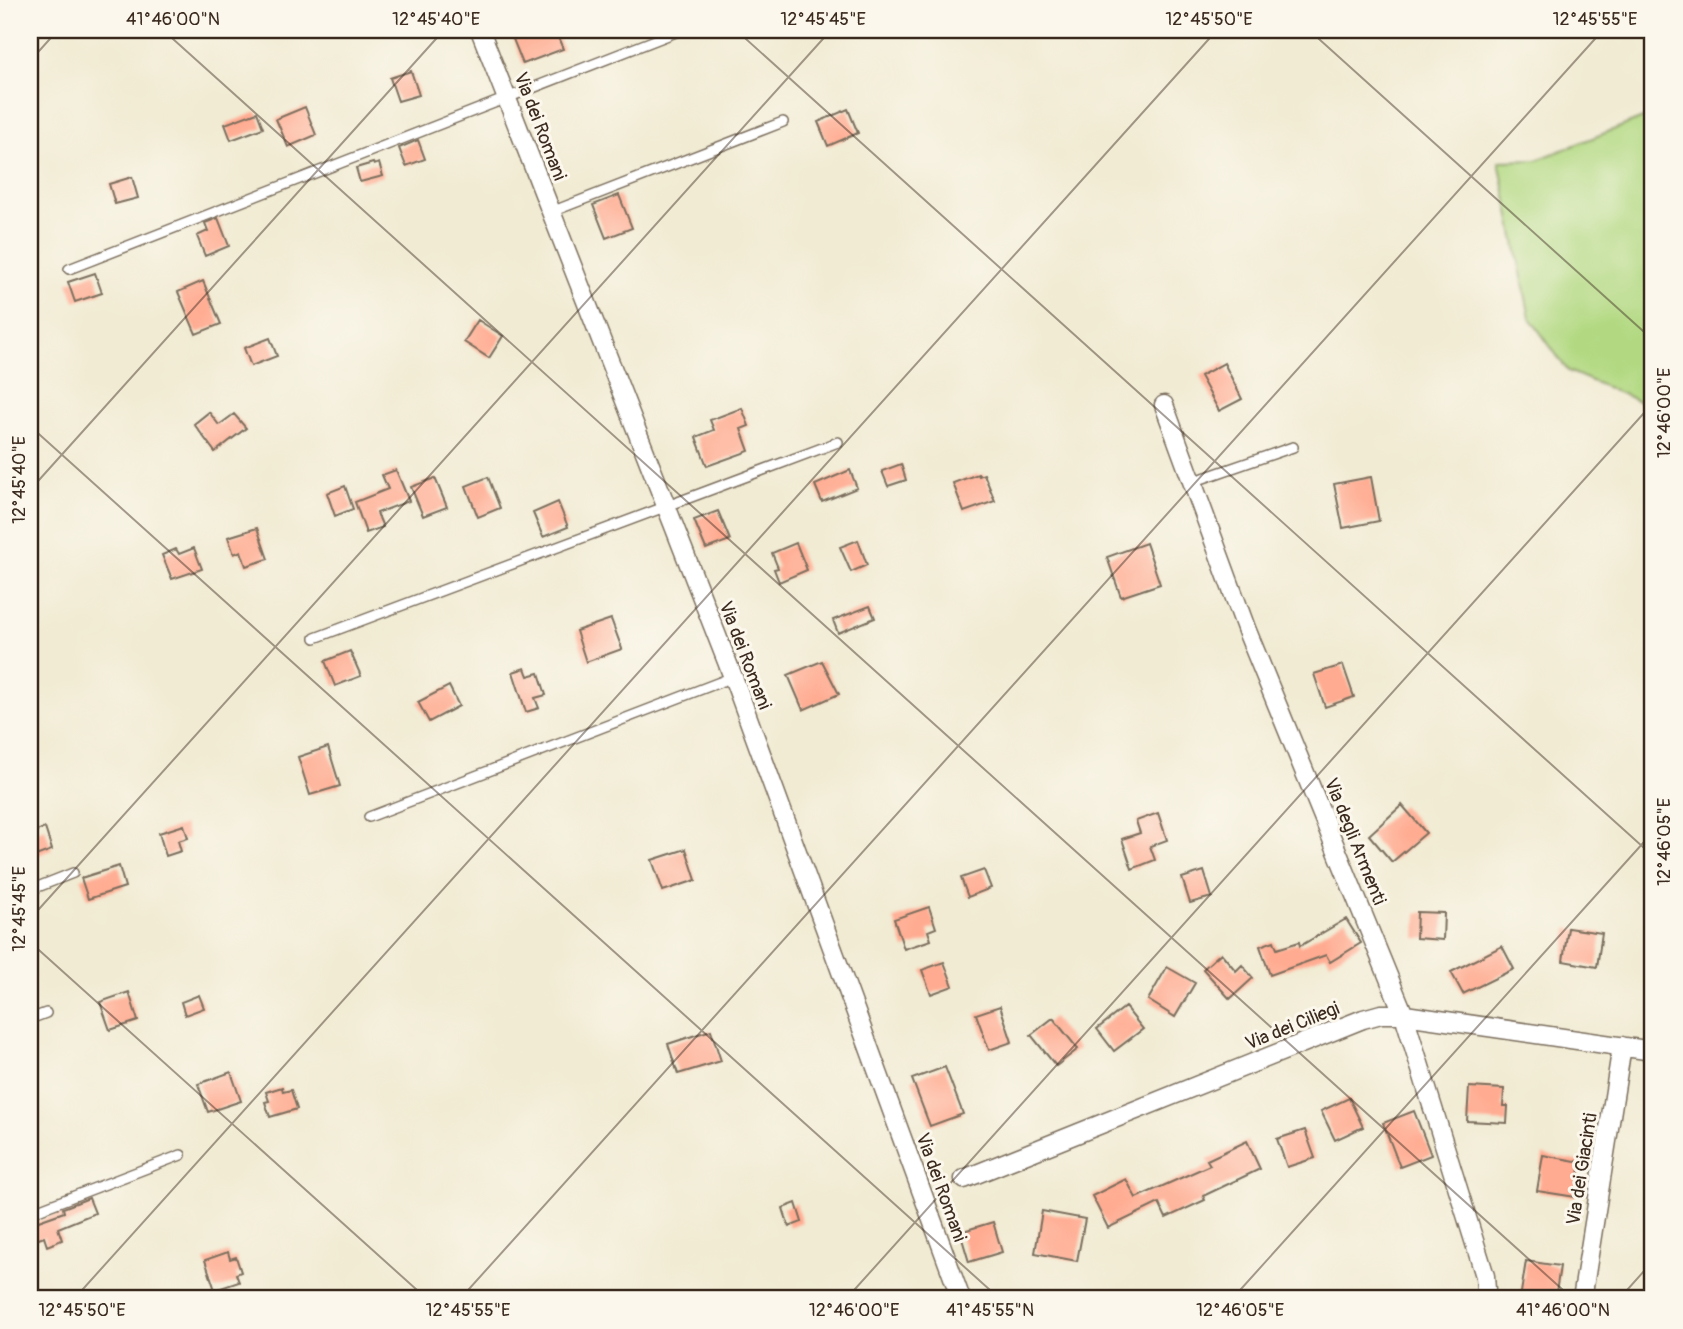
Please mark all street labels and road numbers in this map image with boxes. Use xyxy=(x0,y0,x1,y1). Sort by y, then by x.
street label: Via dei Romani xyxy=(508,69,572,184)
street label: Via dei Romani xyxy=(713,598,777,713)
street label: Via degli Armenti xyxy=(1319,774,1391,908)
street label: Via dei Ciliegi xyxy=(1242,996,1343,1056)
street label: Via dei Giacinti xyxy=(1561,1111,1603,1227)
street label: Via dei Romani xyxy=(910,1130,972,1245)

